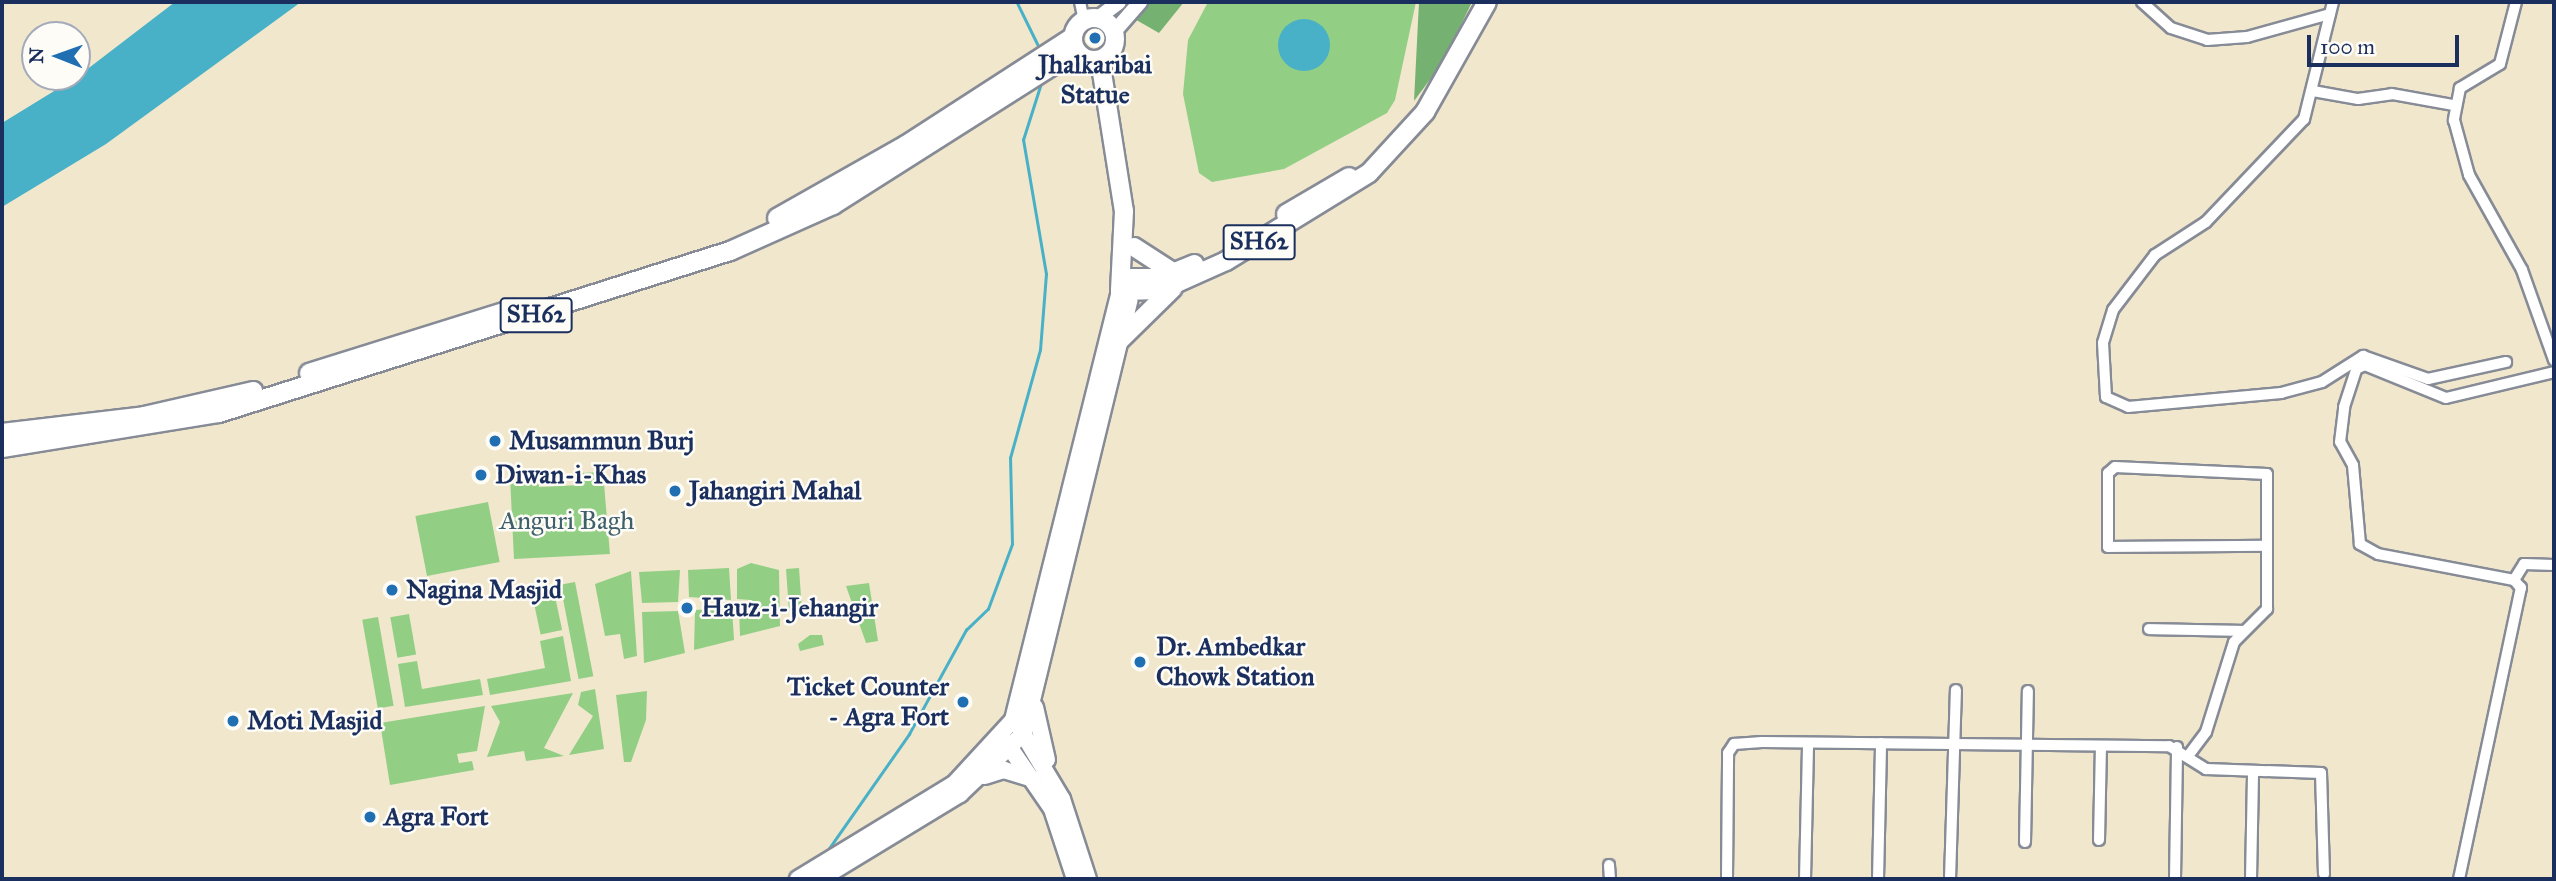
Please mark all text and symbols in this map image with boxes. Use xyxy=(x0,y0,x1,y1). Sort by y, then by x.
north arrow xyxy=(21,21,91,91)
scale bar xyxy=(2311,21,2463,65)
marker: Jhalkaribai Statue xyxy=(1087,30,1103,46)
text: 100 m xyxy=(2320,34,2375,60)
text: N xyxy=(25,47,48,64)
place label: Jhalkaribai Statue xyxy=(1038,49,1152,110)
road number: SH62 xyxy=(1222,222,1296,262)
road number: SH62 xyxy=(499,294,573,336)
place label: Musammun Burj xyxy=(509,425,694,457)
marker: Musammun Burj xyxy=(487,433,503,449)
place label: Diwan-i-Khas xyxy=(495,459,646,491)
marker: Diwan-i-Khas xyxy=(473,467,489,483)
place label: Jahangiri Mahal xyxy=(689,475,861,507)
marker: Jahangiri Mahal xyxy=(667,483,683,499)
park label: Anguri Bagh xyxy=(499,505,635,537)
place label: Nagina Masjid xyxy=(406,574,562,606)
marker: Nagina Masjid xyxy=(384,582,400,598)
place label: Hauz-i-Jehangir xyxy=(701,592,878,624)
marker: Hauz-i-Jehangir xyxy=(679,600,695,616)
place label: Dr. Ambedkar Chowk Station xyxy=(1156,631,1314,692)
marker: Dr. Ambedkar Chowk Station xyxy=(1130,652,1150,672)
place label: Ticket Counter - Agra Fort xyxy=(787,671,949,732)
marker: Ticket Counter - Agra Fort xyxy=(955,694,971,710)
place label: Moti Masjid xyxy=(247,705,382,737)
marker: Moti Masjid xyxy=(225,713,241,729)
place label: Agra Fort xyxy=(384,801,489,833)
marker: Agra Fort xyxy=(362,809,378,825)

